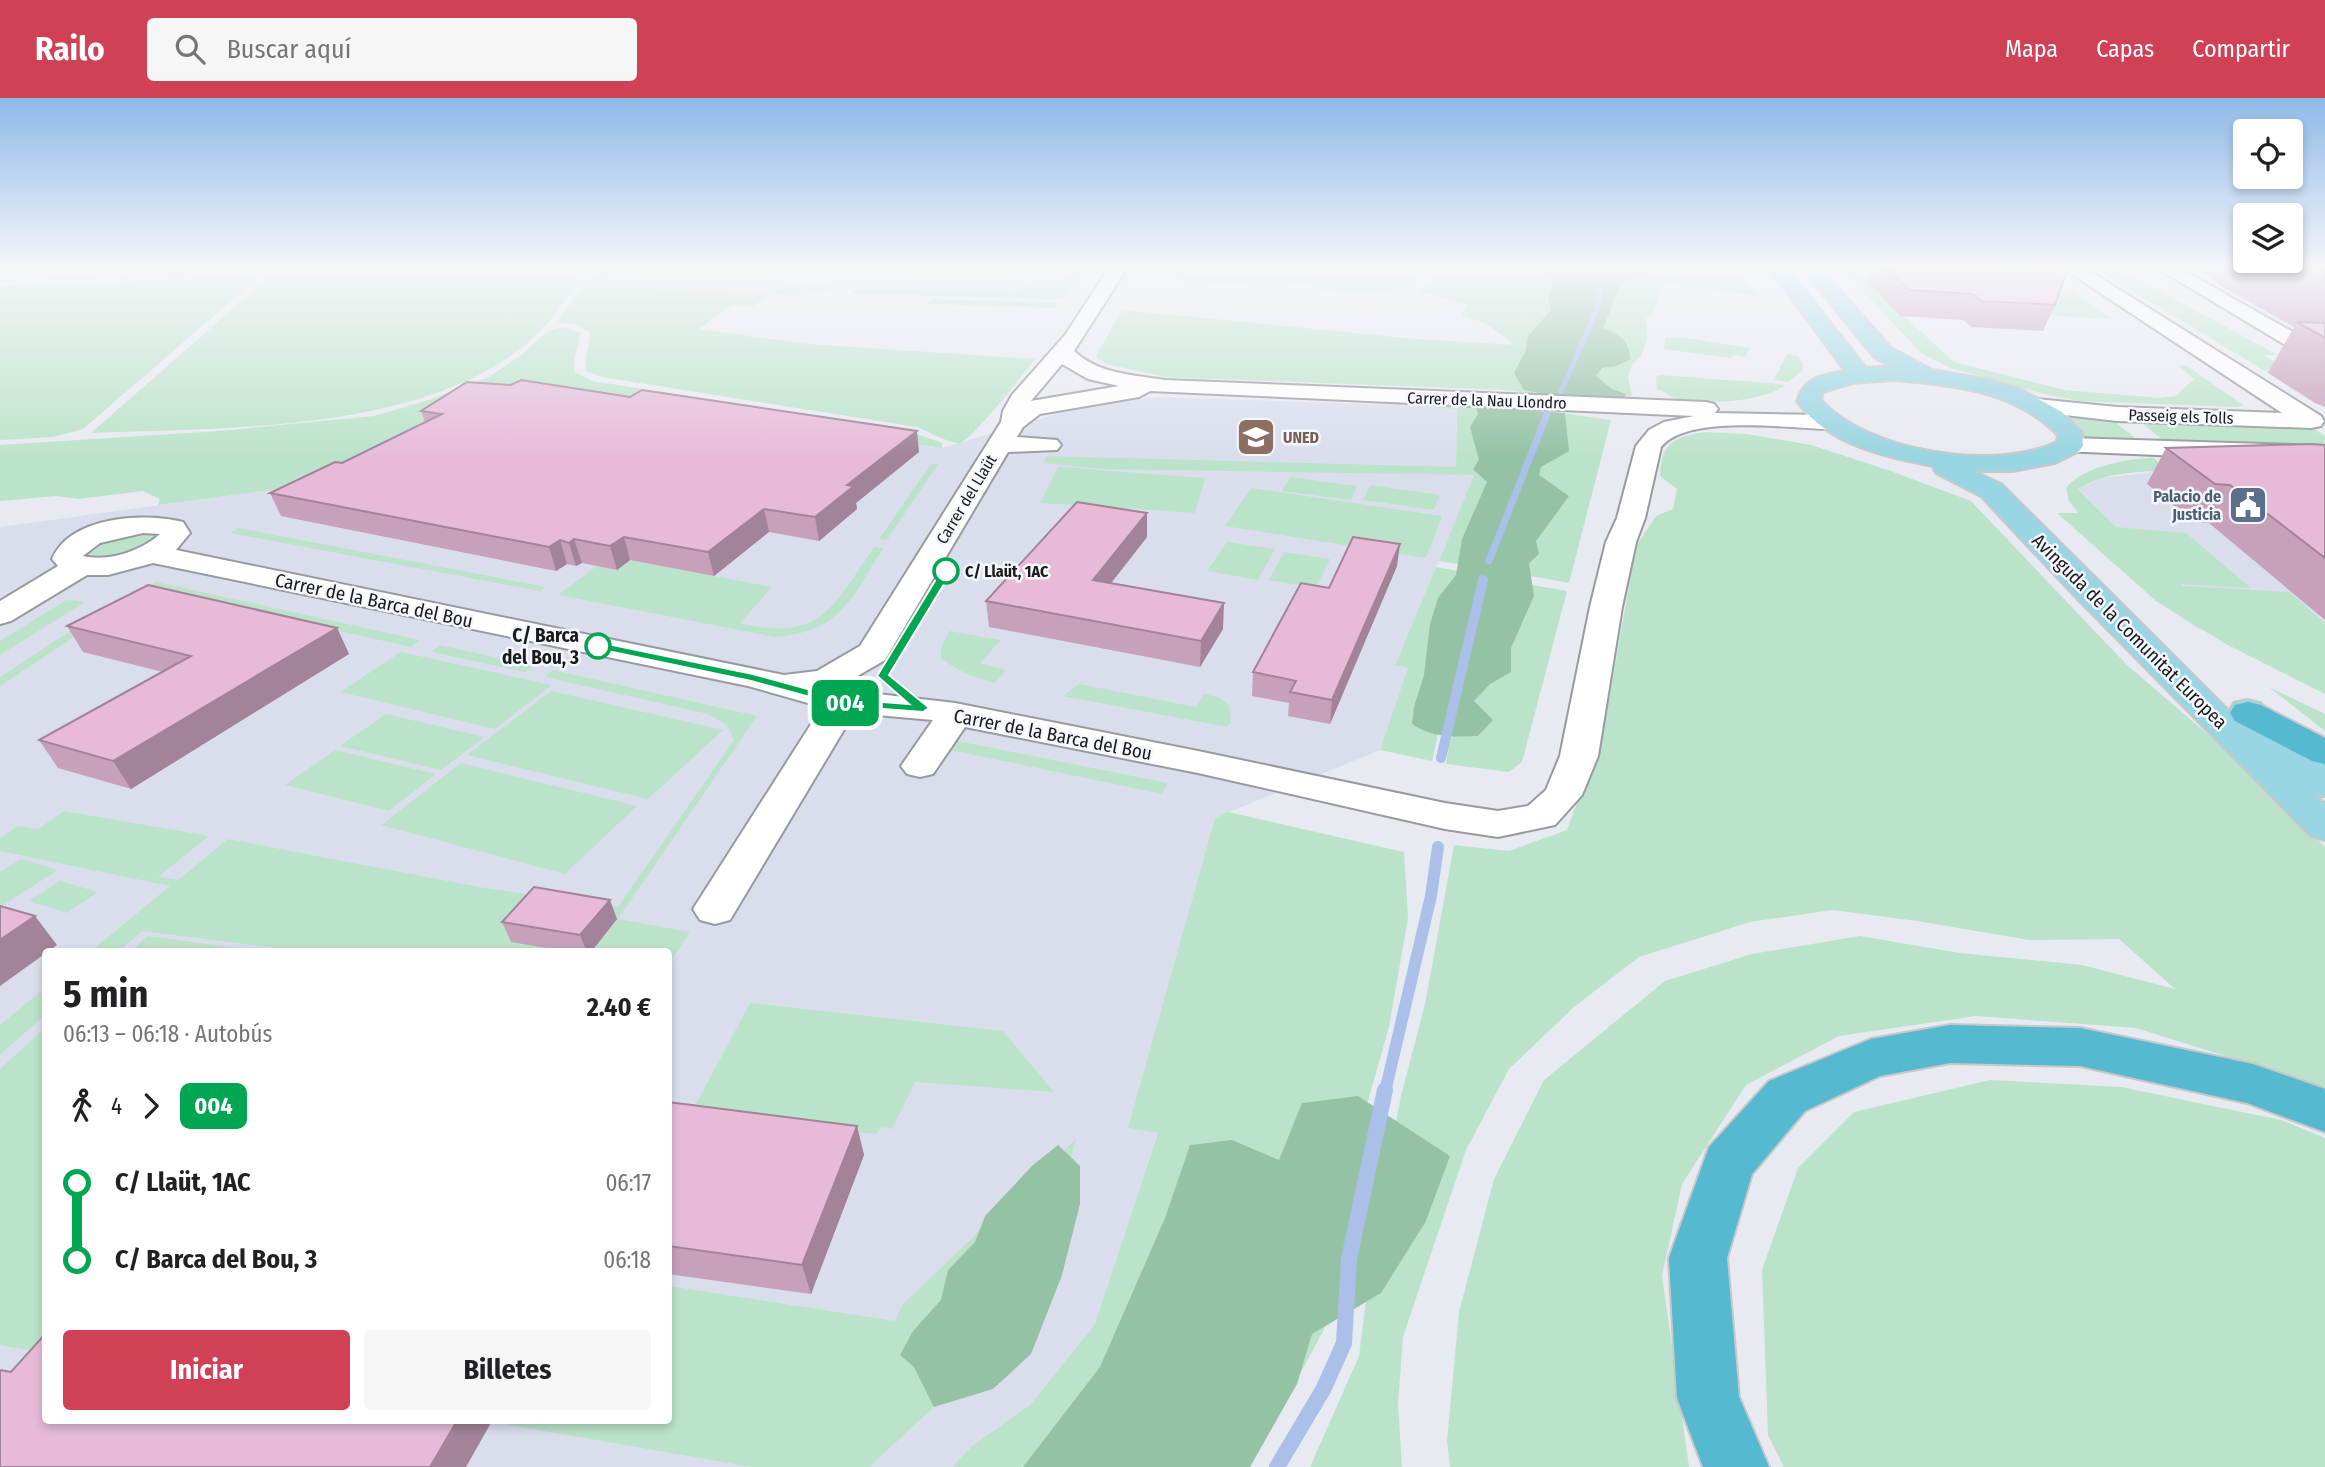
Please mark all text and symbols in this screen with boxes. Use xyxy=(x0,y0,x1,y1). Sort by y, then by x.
search box xyxy=(147,18,637,81)
text: Railo xyxy=(35,29,105,69)
icon: search xyxy=(171,30,209,68)
text: Buscar aquí xyxy=(227,34,351,65)
text: Mapa xyxy=(2005,35,2058,63)
text: Capas xyxy=(2096,35,2154,63)
text: Compartir xyxy=(2192,35,2290,63)
map controls xyxy=(2233,119,2303,273)
button: locate xyxy=(2233,119,2303,189)
button: layers xyxy=(2233,203,2303,273)
street label: Carrer de la Nau Llondro xyxy=(1407,388,1567,413)
street label: Passeig els Tolls xyxy=(2128,405,2234,428)
school or university icon: UNED xyxy=(1235,416,1277,458)
place label: UNED xyxy=(1283,428,1320,447)
street label: Carrer del Llaüt xyxy=(932,451,1001,547)
public building icon: Palacio de Justicia xyxy=(2227,484,2269,526)
place label: Palacio de Justicia xyxy=(2153,487,2221,524)
street label: Avinguda de la Comunitat Europea xyxy=(2027,529,2232,734)
marker: C/ Llaüt, 1AC xyxy=(933,558,959,584)
place label: C/ Llaüt, 1AC xyxy=(965,562,1049,581)
street label: Carrer de la Barca del Bou xyxy=(273,568,475,633)
place label: C/ Barca del Bou, 3 xyxy=(502,624,579,669)
marker: C/ Barca del Bou, 3 xyxy=(585,633,611,659)
line badge: 004 xyxy=(805,680,885,726)
text: 004 xyxy=(826,689,864,717)
street label: Carrer de la Barca del Bou xyxy=(952,704,1154,765)
text: 5 min xyxy=(63,971,148,1017)
text: 2.40 € xyxy=(587,992,651,1023)
text: 06:13 – 06:18 · Autobús xyxy=(63,1020,272,1048)
icon: walk xyxy=(63,1087,101,1125)
icon: forward xyxy=(132,1087,170,1125)
text: 4 xyxy=(111,1092,122,1120)
text: 004 xyxy=(194,1092,233,1120)
text: C/ Llaüt, 1AC xyxy=(115,1167,251,1198)
text: 06:17 xyxy=(605,1169,651,1197)
text: C/ Barca del Bou, 3 xyxy=(115,1244,317,1275)
text: 06:18 xyxy=(603,1246,651,1274)
button: Iniciar xyxy=(63,1330,350,1410)
button: Billetes xyxy=(364,1330,651,1410)

